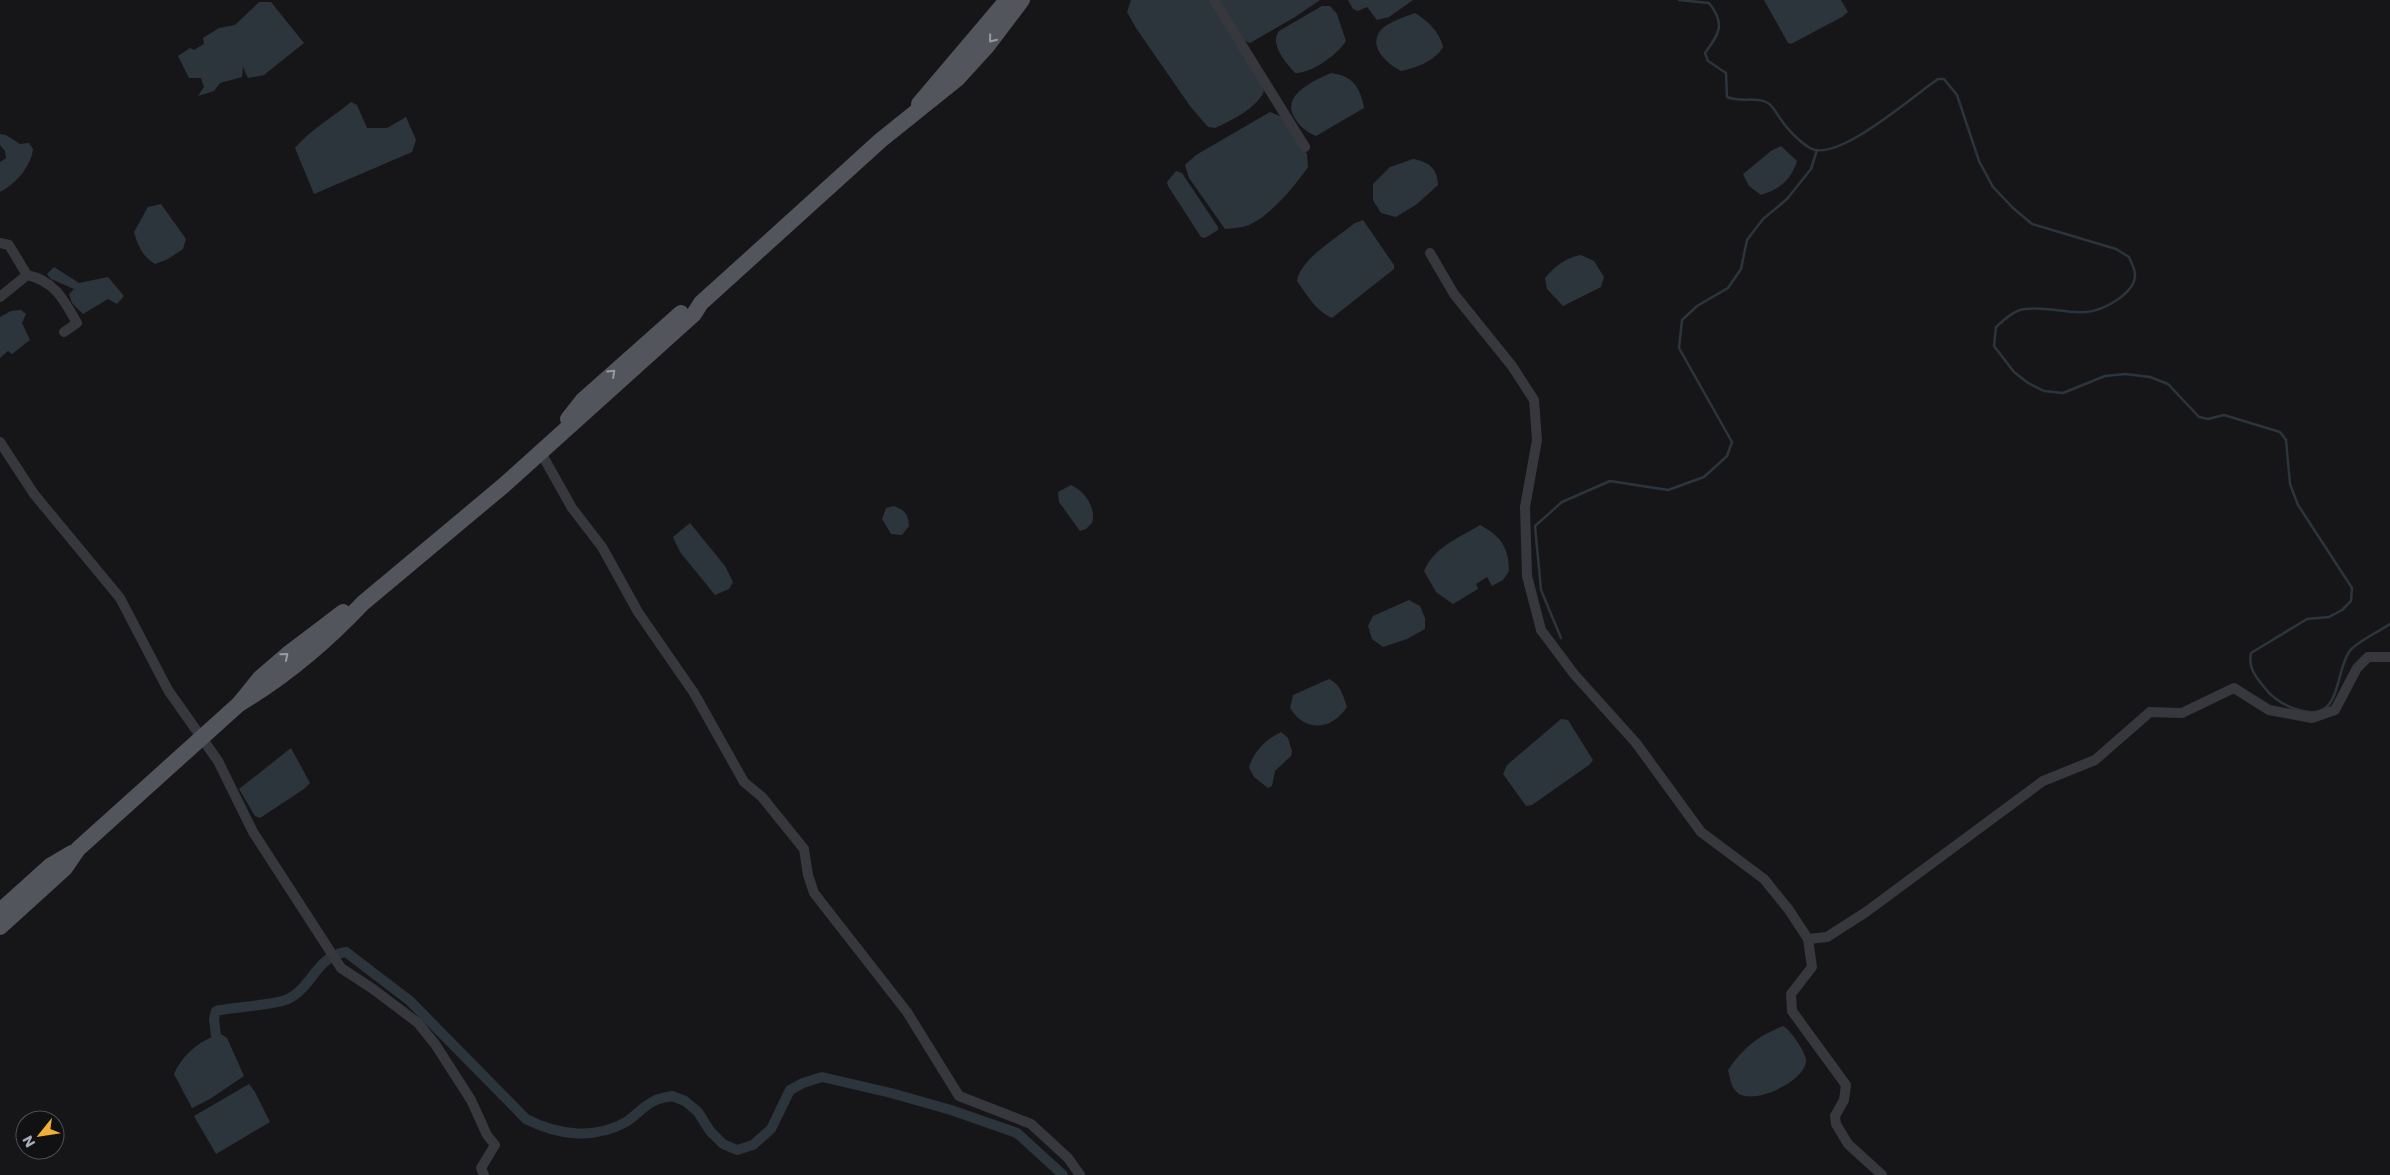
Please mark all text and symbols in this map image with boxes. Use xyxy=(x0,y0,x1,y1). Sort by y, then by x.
one-way arrow xyxy=(990,33,998,42)
one-way arrow xyxy=(607,370,616,379)
one-way arrow xyxy=(279,654,288,662)
north arrow xyxy=(15,1110,65,1160)
text: N xyxy=(17,1132,40,1151)

